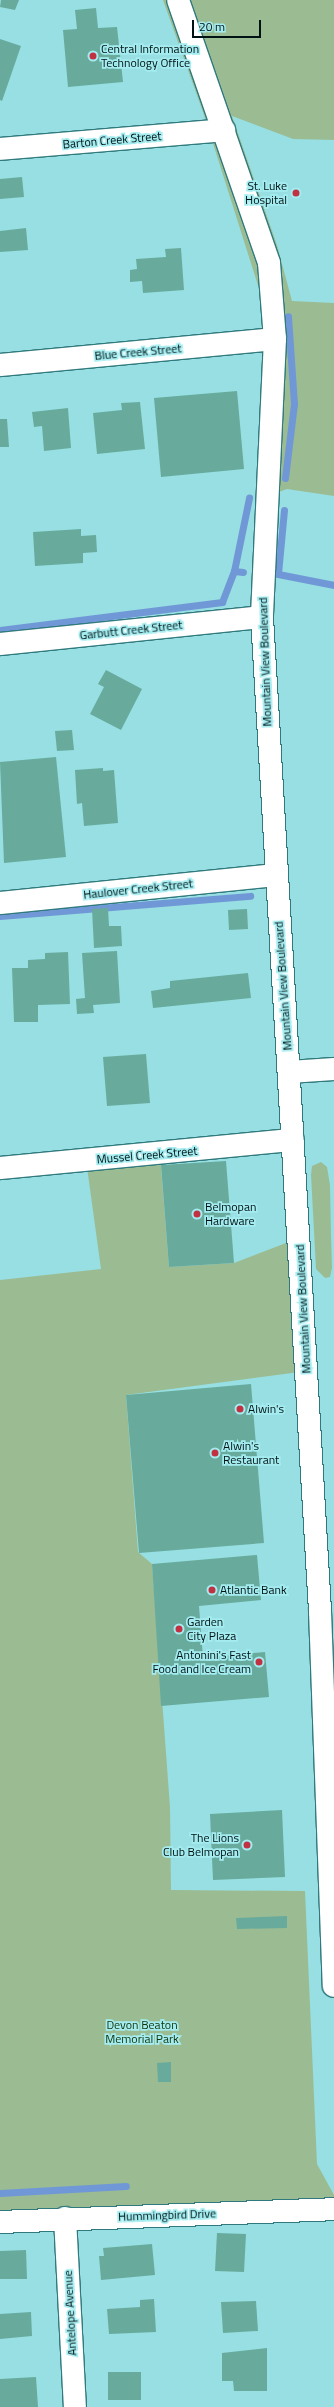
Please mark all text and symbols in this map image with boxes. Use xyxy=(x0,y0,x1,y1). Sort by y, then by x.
scale bar xyxy=(194,12,263,38)
text: 20 m xyxy=(199,17,225,36)
place label: Central Information Technology Office xyxy=(101,42,199,70)
marker: Central Information Technology Office xyxy=(88,51,98,61)
street label: Barton Creek Street xyxy=(62,129,162,151)
place label: St. Luke Hospital xyxy=(245,179,287,207)
marker: St. Luke Hospital xyxy=(290,187,302,199)
street label: Blue Creek Street xyxy=(94,341,182,363)
street label: Mountain View Boulevard xyxy=(256,597,274,727)
street label: Garbutt Creek Street xyxy=(79,617,183,643)
street label: Haulover Creek Street xyxy=(83,876,193,902)
street label: Mountain View Boulevard xyxy=(271,921,295,1051)
street label: Mussel Creek Street xyxy=(96,1143,198,1167)
place label: Belmopan Hardware xyxy=(205,1200,256,1228)
marker: Belmopan Hardware xyxy=(192,1209,202,1219)
street label: Mountain View Boulevard xyxy=(292,1244,314,1374)
place label: Alwin's xyxy=(248,1402,284,1416)
marker: Alwin's xyxy=(235,1404,245,1414)
place label: Alwin's Restaurant xyxy=(223,1439,279,1467)
marker: Alwin's Restaurant xyxy=(210,1448,220,1458)
place label: Atlantic Bank xyxy=(220,1583,287,1597)
marker: Atlantic Bank xyxy=(207,1585,217,1595)
place label: Garden City Plaza xyxy=(187,1615,236,1643)
marker: Garden City Plaza xyxy=(174,1624,184,1634)
place label: Antonini's Fast Food and Ice Cream xyxy=(152,1648,251,1676)
marker: Antonini's Fast Food and Ice Cream xyxy=(254,1657,264,1667)
place label: The Lions Club Belmopan xyxy=(163,1831,239,1859)
marker: The Lions Club Belmopan xyxy=(242,1840,252,1850)
park label: Devon Beaton Memorial Park xyxy=(105,2018,179,2046)
street label: Hummingbird Drive xyxy=(118,2206,216,2224)
street label: Antelope Avenue xyxy=(61,2270,79,2356)

